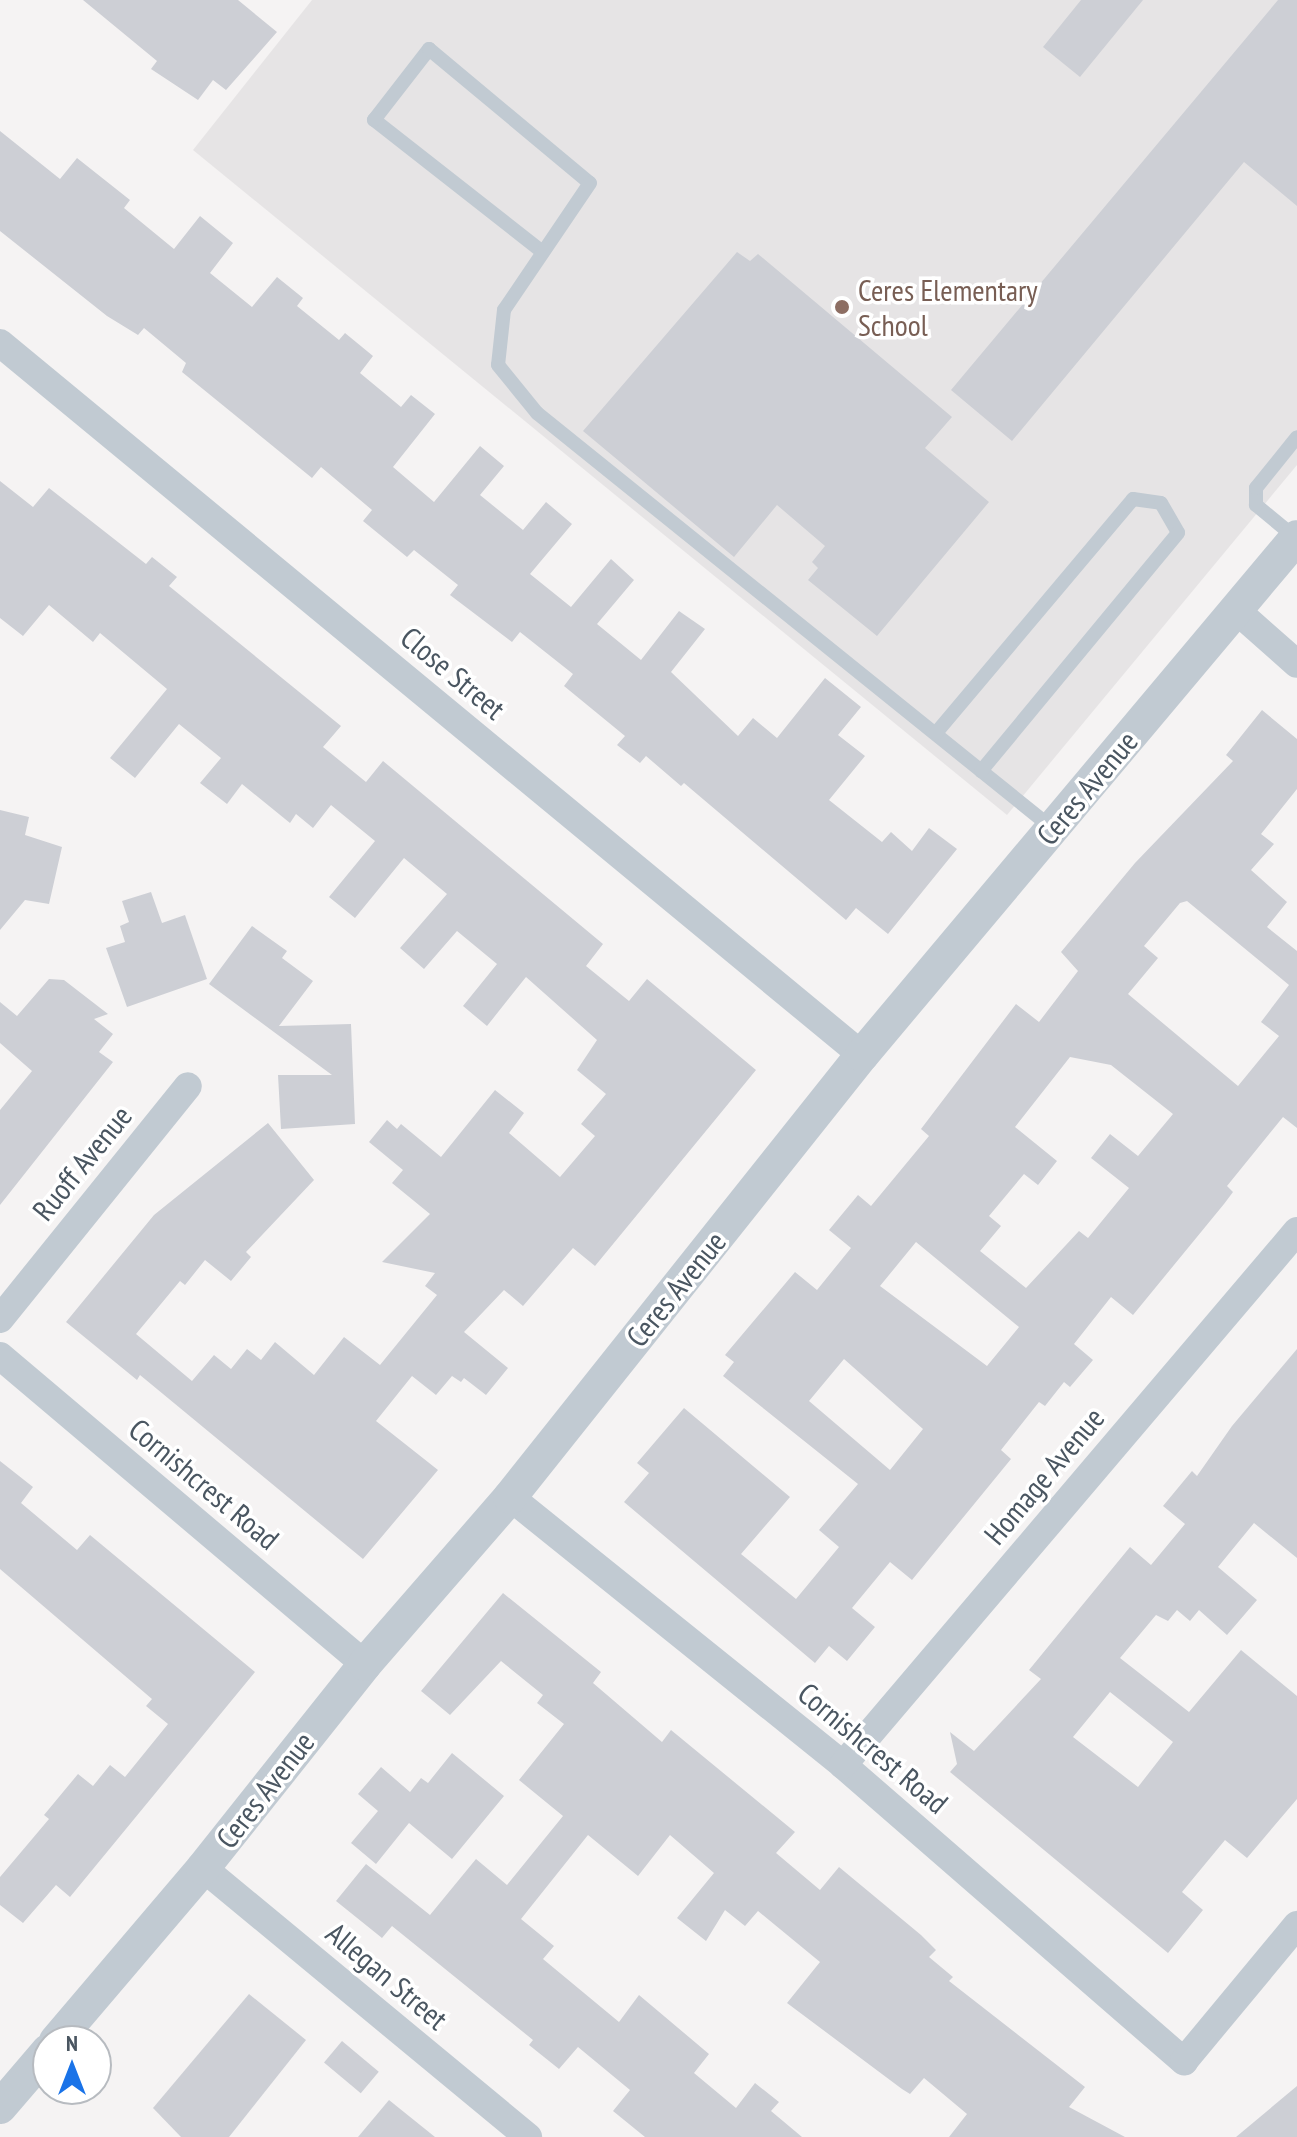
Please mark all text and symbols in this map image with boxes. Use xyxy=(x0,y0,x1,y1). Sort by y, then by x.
place label: Ceres Elementary School xyxy=(858,272,1037,342)
marker: Ceres Elementary School xyxy=(833,298,851,316)
street label: Close Street xyxy=(394,619,512,727)
street label: Ceres Avenue xyxy=(1029,723,1145,853)
street label: Ruoff Avenue xyxy=(25,1098,139,1228)
street label: Ceres Avenue xyxy=(619,1224,733,1354)
street label: Homage Avenue xyxy=(976,1400,1112,1552)
street label: Cornishcrest Road xyxy=(122,1411,286,1557)
street label: Cornishcrest Road xyxy=(791,1675,955,1821)
street label: Ceres Avenue xyxy=(208,1724,322,1856)
street label: Allegan Street xyxy=(319,1915,455,2037)
north arrow xyxy=(32,2025,112,2105)
text: N xyxy=(66,2029,78,2057)

